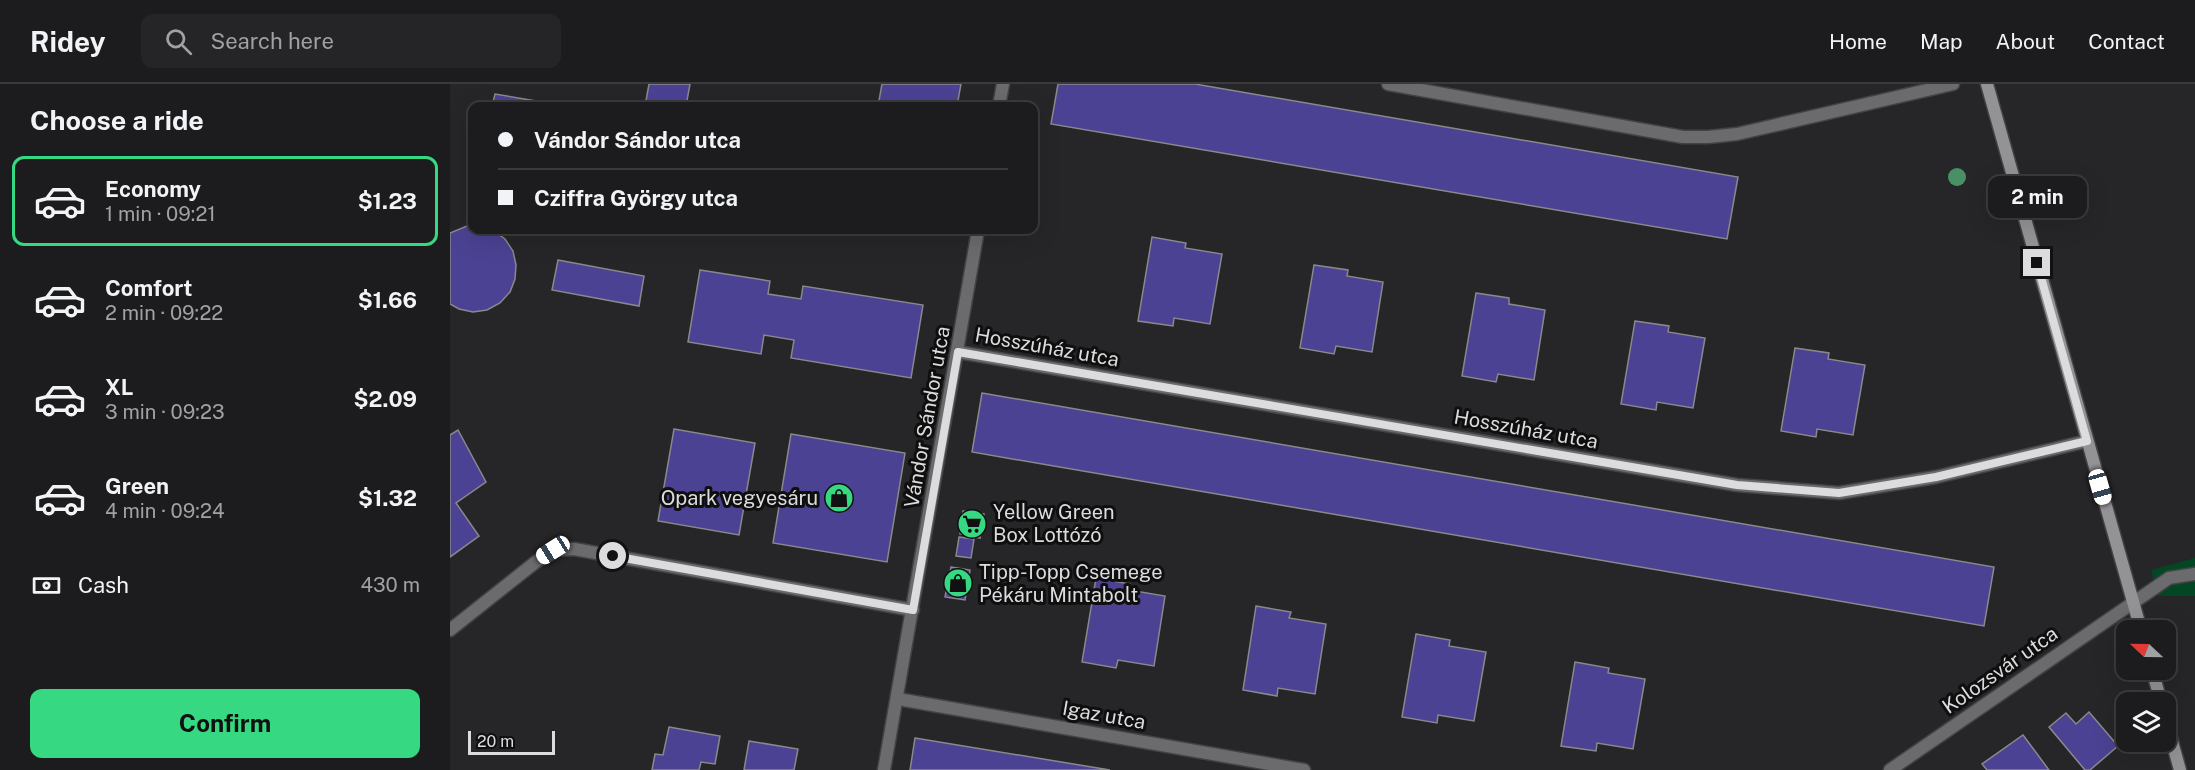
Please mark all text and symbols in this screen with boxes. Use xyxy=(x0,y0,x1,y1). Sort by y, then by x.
search box xyxy=(141,14,561,68)
text: Ridey xyxy=(30,25,105,58)
icon: search xyxy=(162,25,195,58)
text: Search here xyxy=(210,28,334,54)
text: Home xyxy=(1829,29,1887,54)
text: Map xyxy=(1920,29,1963,54)
text: About xyxy=(1996,29,2055,54)
text: Contact xyxy=(2088,29,2165,54)
text: Choose a ride xyxy=(30,104,204,136)
text: Vándor Sándor utca xyxy=(534,127,741,153)
icon: car xyxy=(33,174,87,228)
text: Economy xyxy=(105,176,201,202)
callout: 2 min xyxy=(1988,176,2086,218)
text: Cziffra György utca xyxy=(534,185,738,211)
text: 2 min xyxy=(2011,185,2064,209)
text: $1.23 xyxy=(358,188,417,214)
text: 1 min · 09:21 xyxy=(105,202,216,226)
route end xyxy=(2023,249,2050,276)
icon: car xyxy=(33,273,87,327)
text: Comfort xyxy=(105,275,192,301)
text: $1.66 xyxy=(358,287,417,313)
text: 2 min · 09:22 xyxy=(105,301,223,325)
street label: Hosszúház utca xyxy=(973,323,1121,371)
street label: Vándor Sándor utca xyxy=(899,324,955,510)
icon: car xyxy=(33,372,87,426)
text: XL xyxy=(105,374,133,400)
text: $2.09 xyxy=(354,386,417,412)
text: 3 min · 09:23 xyxy=(105,400,225,424)
street label: Hosszúház utca xyxy=(1452,405,1600,453)
car xyxy=(2086,467,2114,507)
icon: car xyxy=(33,471,87,525)
text: Green xyxy=(105,473,169,499)
shop icon: Opark vegyesáru xyxy=(823,482,855,514)
text: $1.32 xyxy=(358,485,417,511)
place label: Opark vegyesáru xyxy=(661,486,818,510)
text: 4 min · 09:24 xyxy=(105,499,225,523)
place label: Yellow Green Box Lottózó xyxy=(993,500,1115,547)
supermarket icon: Yellow Green Box Lottózó xyxy=(956,508,988,540)
car xyxy=(533,533,573,567)
route start xyxy=(599,542,626,569)
place label: Tipp-Topp Csemege Pékáru Mintabolt xyxy=(979,560,1162,607)
shop icon: Tipp-Topp Csemege Pékáru Mintabolt xyxy=(942,567,974,599)
icon: cash xyxy=(30,569,63,602)
text: Cash xyxy=(78,572,129,598)
text: 430 m xyxy=(361,573,420,597)
north arrow xyxy=(2116,620,2176,680)
map controls xyxy=(2116,620,2176,752)
street label: Kolozsvár utca xyxy=(1938,621,2062,719)
button: Confirm xyxy=(30,689,420,758)
button: layers xyxy=(2116,692,2176,752)
street label: Igaz utca xyxy=(1061,696,1147,734)
scale bar xyxy=(468,728,555,756)
text: 20 m xyxy=(477,732,514,751)

